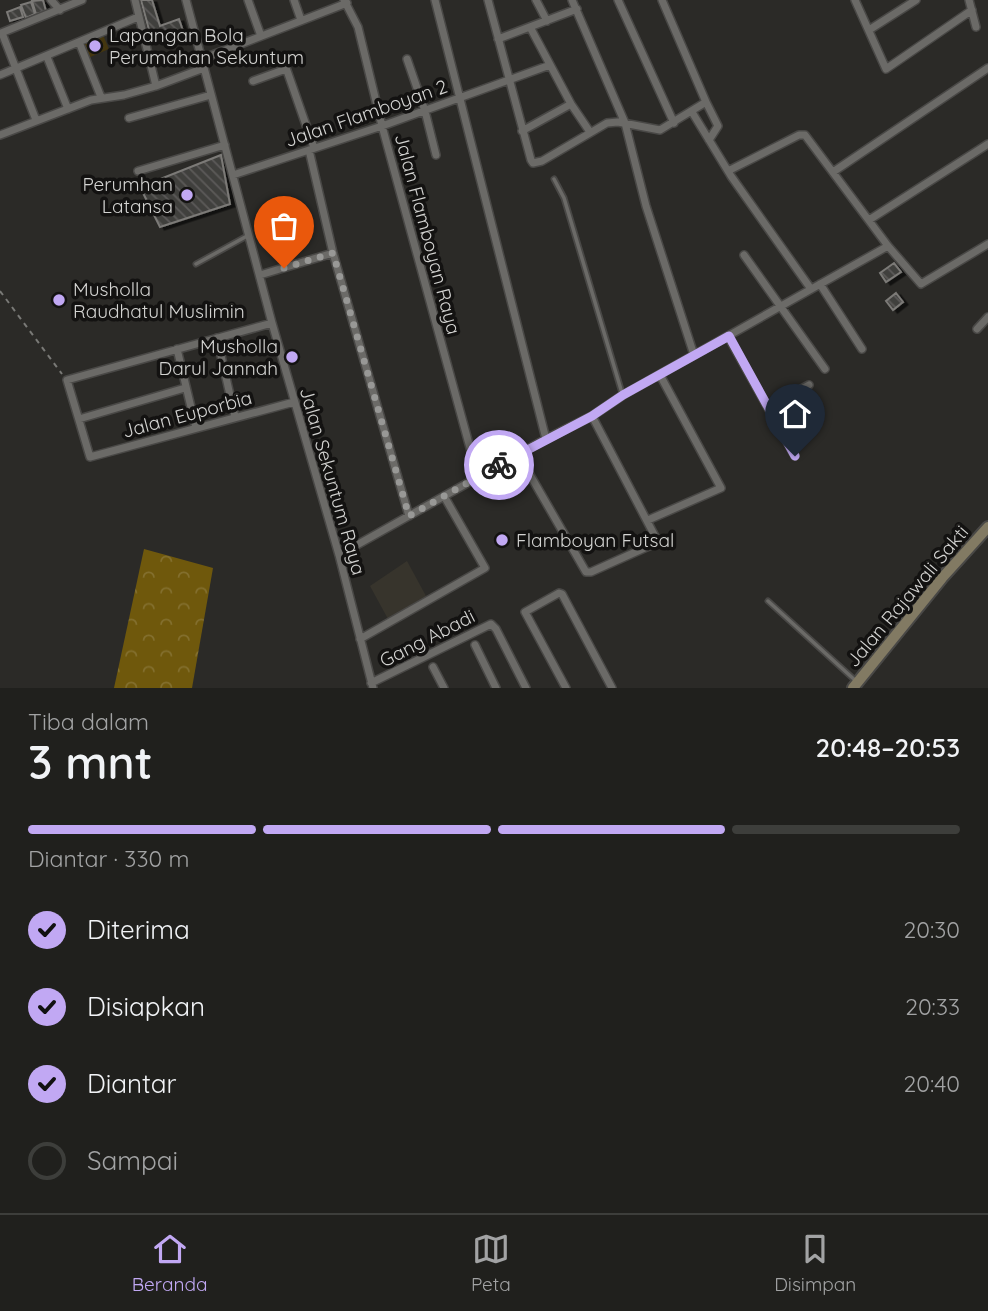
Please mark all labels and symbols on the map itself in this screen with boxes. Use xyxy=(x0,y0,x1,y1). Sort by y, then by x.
place label: Lapangan Bola Perumahan Sekuntum xyxy=(109,23,304,69)
marker: Lapangan Bola Perumahan Sekuntum xyxy=(87,38,103,54)
street label: Jalan Flamboyan 2 xyxy=(282,74,450,152)
street label: Jalan Flamboyan Raya xyxy=(390,131,466,337)
place label: Perumhan Latansa xyxy=(82,172,173,218)
marker: Perumhan Latansa xyxy=(179,187,195,203)
pin xyxy=(254,196,314,268)
place label: Musholla Raudhatul Muslimin xyxy=(73,277,245,323)
marker: Musholla Raudhatul Muslimin xyxy=(51,292,67,308)
place label: Musholla Darul Jannah xyxy=(158,334,278,380)
marker: Musholla Darul Jannah xyxy=(284,349,300,365)
street label: Jalan Sekuntum Raya xyxy=(295,384,371,578)
pin xyxy=(765,384,825,456)
street label: Jalan Euporbia xyxy=(120,385,254,443)
courier xyxy=(464,430,534,500)
street label: Jalan Rajawali Sakti xyxy=(841,520,973,672)
place label: Flamboyan Futsal xyxy=(516,528,674,552)
marker: Flamboyan Futsal xyxy=(494,532,510,548)
street label: Gang Abadi xyxy=(375,604,479,672)

